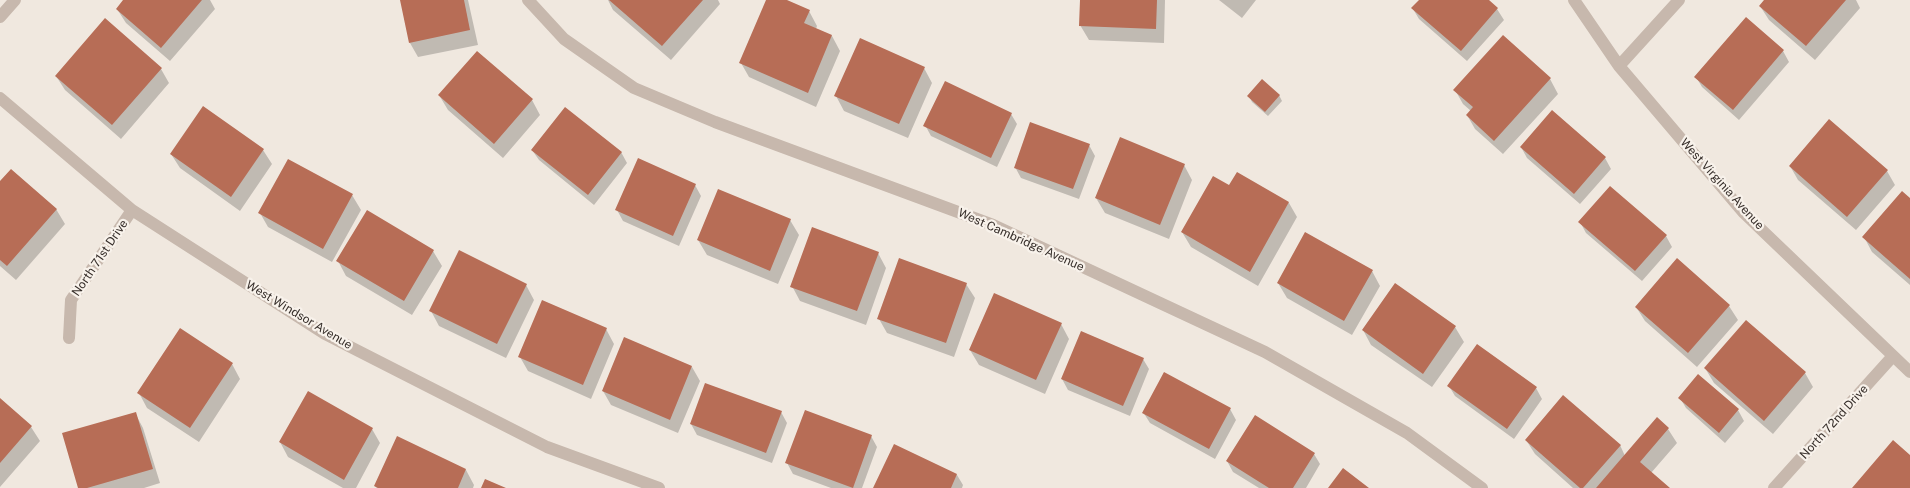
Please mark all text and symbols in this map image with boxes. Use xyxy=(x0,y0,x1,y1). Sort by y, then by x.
street label: West Virginia Avenue xyxy=(1677,135,1767,233)
street label: West Cambridge Avenue xyxy=(956,206,1086,274)
street label: North 71st Drive xyxy=(69,217,131,299)
street label: West Windsor Avenue xyxy=(243,278,355,352)
street label: North 72nd Drive xyxy=(1797,382,1871,462)

